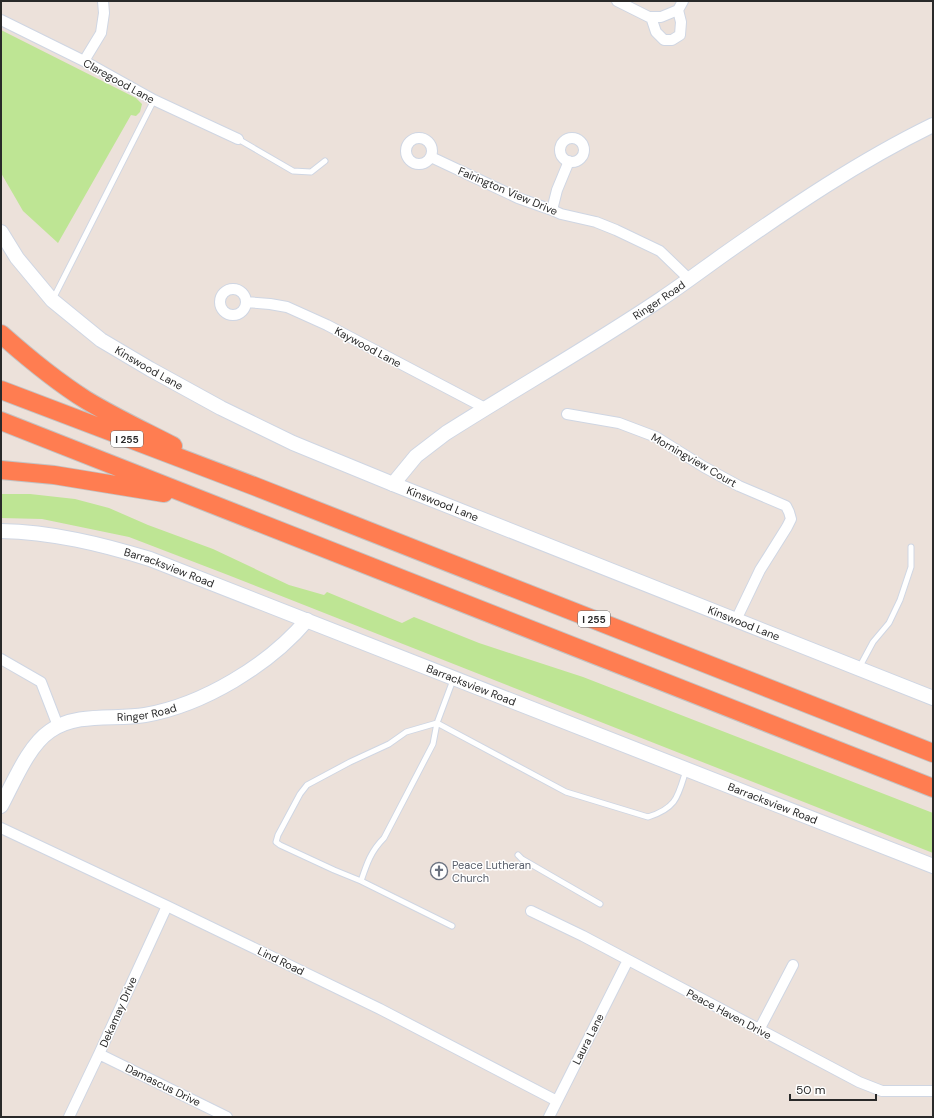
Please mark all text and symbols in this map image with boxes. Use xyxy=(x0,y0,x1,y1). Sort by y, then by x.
street label: Claregood Lane xyxy=(81,56,157,106)
street label: Fairington View Drive xyxy=(456,164,560,218)
street label: Ringer Road xyxy=(630,277,688,323)
street label: Kaywood Lane xyxy=(332,324,404,370)
street label: Kinswood Lane xyxy=(112,343,186,393)
street label: Morningview Court xyxy=(649,430,739,490)
road number: I 255 xyxy=(111,431,143,447)
street label: Kinswood Lane xyxy=(405,483,481,524)
street label: Barracksview Road xyxy=(123,545,216,591)
street label: Kinswood Lane xyxy=(706,603,782,644)
road number: I 255 xyxy=(578,611,610,627)
street label: Barracksview Road xyxy=(424,661,518,709)
street label: Ringer Road xyxy=(117,700,178,724)
street label: Barracksview Road xyxy=(726,779,820,827)
place label: Peace Lutheran Church xyxy=(452,858,531,885)
church icon: Peace Lutheran Church xyxy=(429,861,449,881)
street label: Lind Road xyxy=(255,944,307,978)
street label: Dekamay Drive xyxy=(96,974,140,1050)
street label: Peace Haven Drive xyxy=(684,986,774,1042)
street label: Laura Lane xyxy=(569,1011,607,1067)
street label: Damascus Drive xyxy=(123,1061,203,1109)
scale bar xyxy=(790,1076,876,1102)
text: 50 m xyxy=(796,1082,825,1098)

